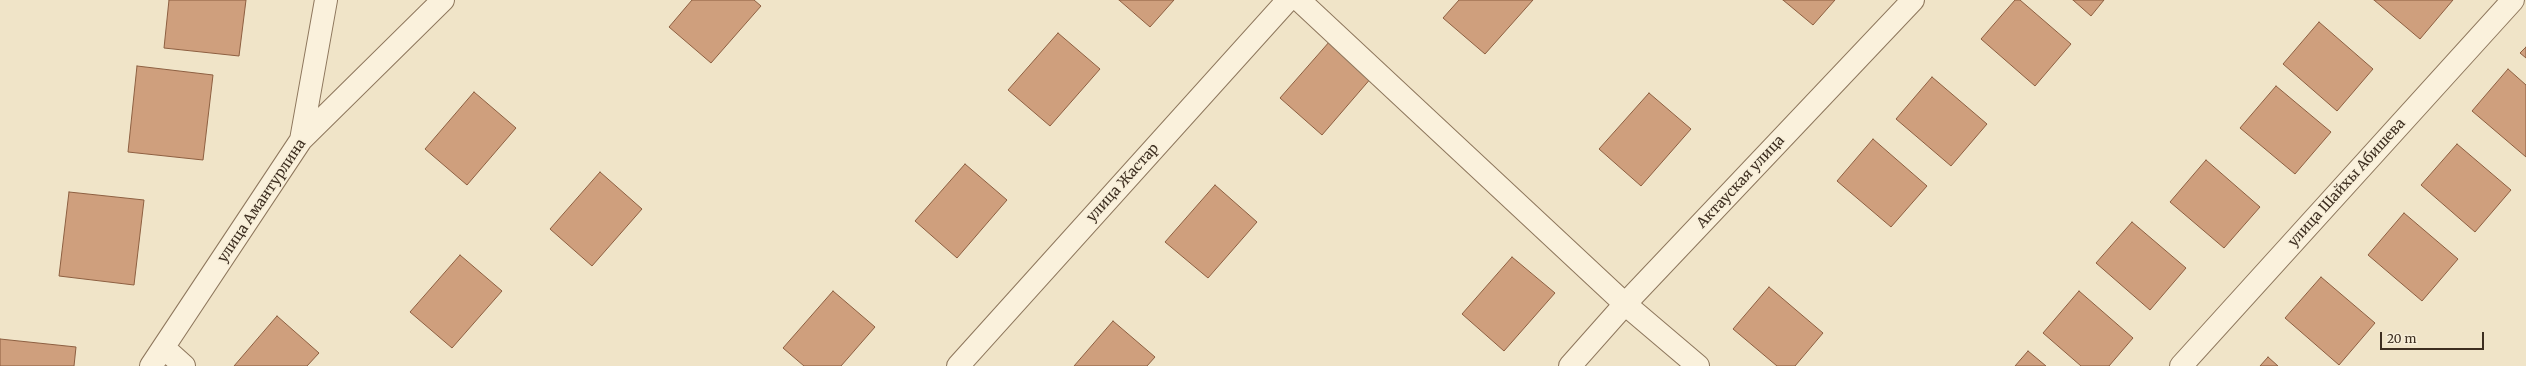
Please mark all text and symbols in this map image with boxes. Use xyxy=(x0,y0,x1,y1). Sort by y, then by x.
street label: улица Шайхы Абишева xyxy=(2285,115,2409,251)
street label: Актауская улица xyxy=(1694,132,1788,232)
street label: улица Амантурлина xyxy=(214,136,310,266)
street label: улица Жастар xyxy=(1083,140,1163,226)
scale bar xyxy=(2382,324,2486,350)
text: 20 m xyxy=(2387,331,2416,346)

